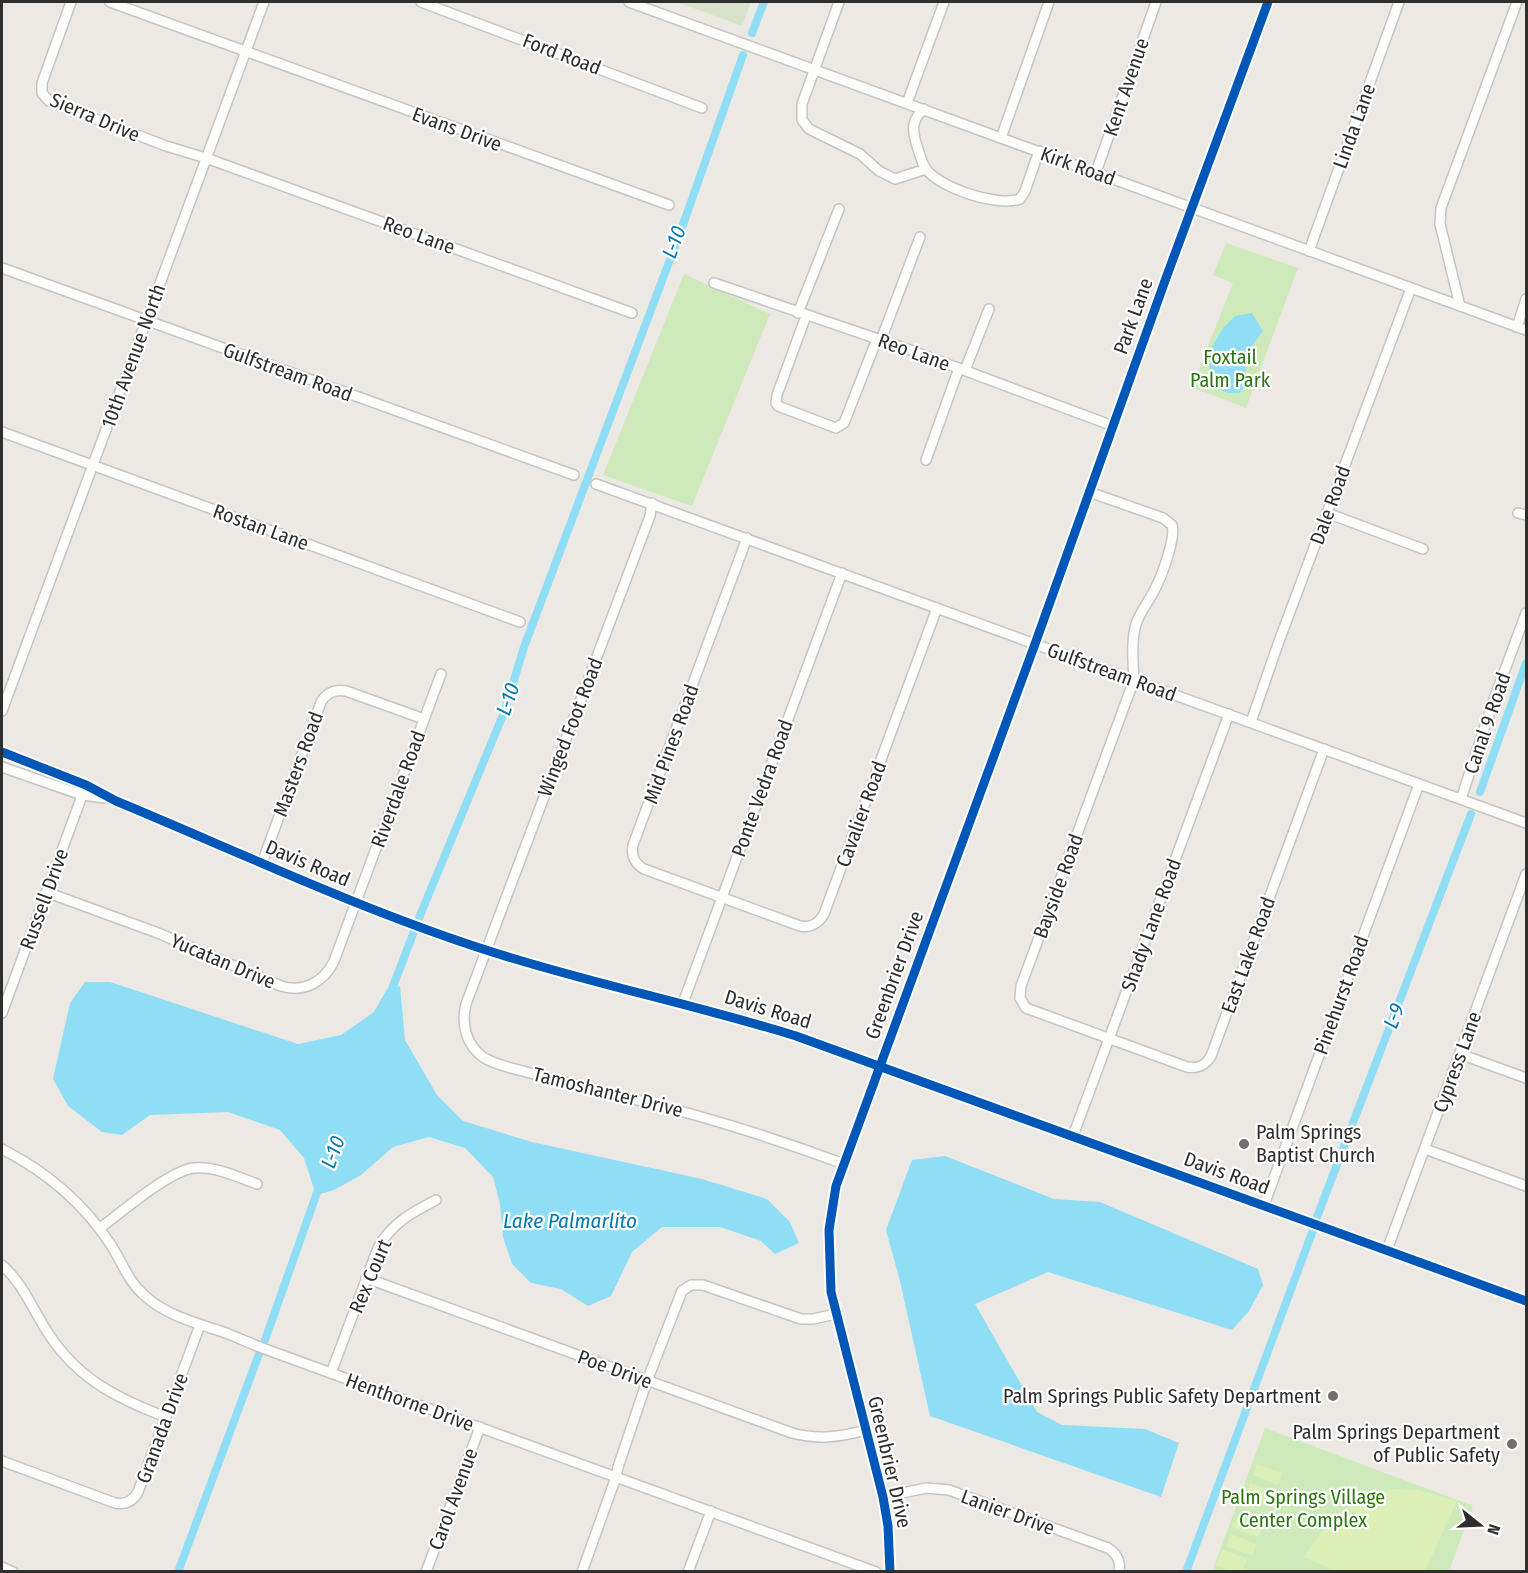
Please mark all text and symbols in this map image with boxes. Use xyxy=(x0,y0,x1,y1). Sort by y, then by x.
street label: Ford Road xyxy=(519,28,605,80)
street label: Kent Avenue xyxy=(1098,35,1154,139)
street label: Linda Lane xyxy=(1328,80,1380,172)
street label: Sierra Drive xyxy=(47,87,143,147)
street label: Evans Drive xyxy=(409,102,505,156)
street label: Kirk Road xyxy=(1037,141,1119,191)
street label: Reo Lane xyxy=(380,211,458,259)
water label: L-10 xyxy=(656,222,692,262)
street label: Park Lane xyxy=(1108,275,1158,357)
street label: 10th Avenue North xyxy=(96,281,170,431)
street label: Reo Lane xyxy=(875,328,953,376)
street label: Gulfstream Road xyxy=(220,337,356,407)
park label: Foxtail Palm Park xyxy=(1190,345,1271,392)
street label: Dale Road xyxy=(1305,462,1355,548)
street label: Rostan Lane xyxy=(210,499,312,555)
street label: Gulfstream Road xyxy=(1044,637,1180,707)
street label: Winged Foot Road xyxy=(533,654,607,800)
street label: Canal 9 Road xyxy=(1458,669,1516,777)
water label: L-10 xyxy=(490,679,526,719)
street label: Mid Pines Road xyxy=(638,681,704,807)
street label: Masters Road xyxy=(268,708,328,820)
street label: Ponte Vedra Road xyxy=(726,716,798,860)
street label: Riverdale Road xyxy=(366,727,430,851)
street label: Cavalier Road xyxy=(831,758,891,870)
street label: Bayside Road xyxy=(1028,830,1088,942)
street label: Davis Road xyxy=(262,834,354,892)
street label: Russell Drive xyxy=(15,845,73,953)
street label: Shady Lane Road xyxy=(1116,855,1186,995)
street label: East Lake Road xyxy=(1216,893,1280,1017)
street label: Greenbrier Drive xyxy=(860,908,928,1042)
street label: Yucatan Drive xyxy=(167,928,279,994)
street label: Pinehurst Road xyxy=(1308,932,1374,1058)
street label: Davis Road xyxy=(722,984,814,1034)
water label: L-9 xyxy=(1377,1000,1411,1032)
street label: Cypress Lane xyxy=(1428,1008,1486,1116)
street label: Tamoshanter Drive xyxy=(531,1062,685,1122)
place label: Palm Springs Baptist Church xyxy=(1256,1120,1375,1167)
water label: L-10 xyxy=(315,1132,351,1172)
marker: Palm Springs Baptist Church xyxy=(1237,1137,1251,1151)
street label: Davis Road xyxy=(1181,1146,1273,1200)
water label: Lake Palmarlito xyxy=(503,1208,637,1234)
street label: Rex Court xyxy=(344,1235,396,1317)
street label: Poe Drive xyxy=(575,1345,655,1393)
street label: Henthorne Drive xyxy=(343,1368,477,1436)
street label: Granada Drive xyxy=(131,1370,193,1486)
place label: Palm Springs Public Safety Department xyxy=(1003,1384,1321,1408)
marker: Palm Springs Public Safety Department xyxy=(1326,1389,1340,1403)
street label: Greenbrier Drive xyxy=(863,1394,917,1530)
place label: Palm Springs Department of Public Safety xyxy=(1292,1420,1500,1467)
marker: Palm Springs Department of Public Safety xyxy=(1505,1437,1519,1451)
street label: Carol Avenue xyxy=(423,1445,483,1553)
street label: Lanier Drive xyxy=(958,1484,1058,1540)
park label: Palm Springs Village Center Complex xyxy=(1221,1485,1385,1532)
north arrow xyxy=(1450,1495,1510,1555)
text: N xyxy=(1483,1522,1504,1537)

